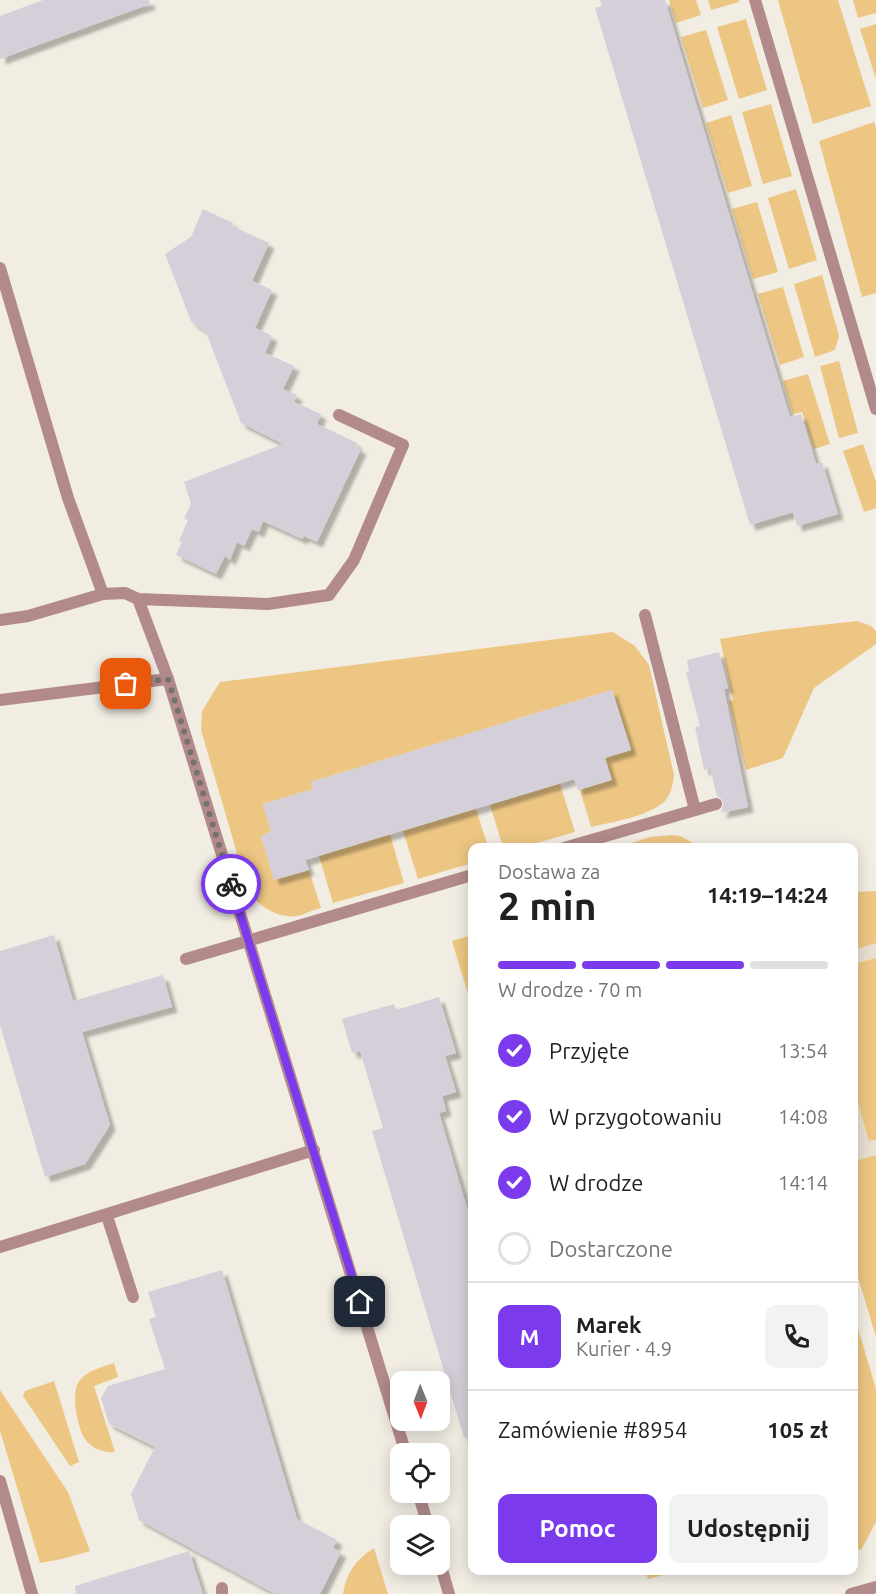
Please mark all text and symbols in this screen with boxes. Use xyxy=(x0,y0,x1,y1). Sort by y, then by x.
pin xyxy=(100,658,151,709)
icon: bag xyxy=(109,667,142,700)
courier xyxy=(201,854,261,914)
text: Dostawa za xyxy=(498,860,600,883)
icon: bike xyxy=(215,868,248,901)
text: 14:19–14:24 xyxy=(707,882,828,907)
text: 2 min xyxy=(498,884,597,927)
text: W drodze · 70 m xyxy=(498,978,642,1001)
icon: check xyxy=(498,1034,531,1067)
text: Przyjęte xyxy=(549,1038,630,1063)
text: 13:54 xyxy=(778,1039,828,1062)
icon: check xyxy=(498,1100,531,1133)
text: W przygotowaniu xyxy=(549,1104,722,1129)
text: 14:08 xyxy=(778,1105,828,1128)
icon: check xyxy=(498,1166,531,1199)
text: W drodze xyxy=(549,1170,643,1195)
text: 14:14 xyxy=(778,1171,828,1194)
text: Dostarczone xyxy=(549,1236,673,1261)
pin xyxy=(334,1276,385,1327)
icon: home xyxy=(343,1285,376,1318)
button: phone xyxy=(765,1305,828,1368)
text: Marek xyxy=(576,1312,641,1337)
text: M xyxy=(520,1324,539,1349)
text: Kurier · 4.9 xyxy=(576,1337,672,1360)
north arrow xyxy=(390,1371,450,1431)
map controls xyxy=(390,1371,450,1575)
text: Zamówienie #8954 xyxy=(498,1417,687,1442)
text: 105 zł xyxy=(767,1417,828,1442)
button: locate xyxy=(390,1443,450,1503)
button: Pomoc xyxy=(498,1494,657,1563)
button: Udostępnij xyxy=(669,1494,828,1563)
button: layers xyxy=(390,1515,450,1575)

